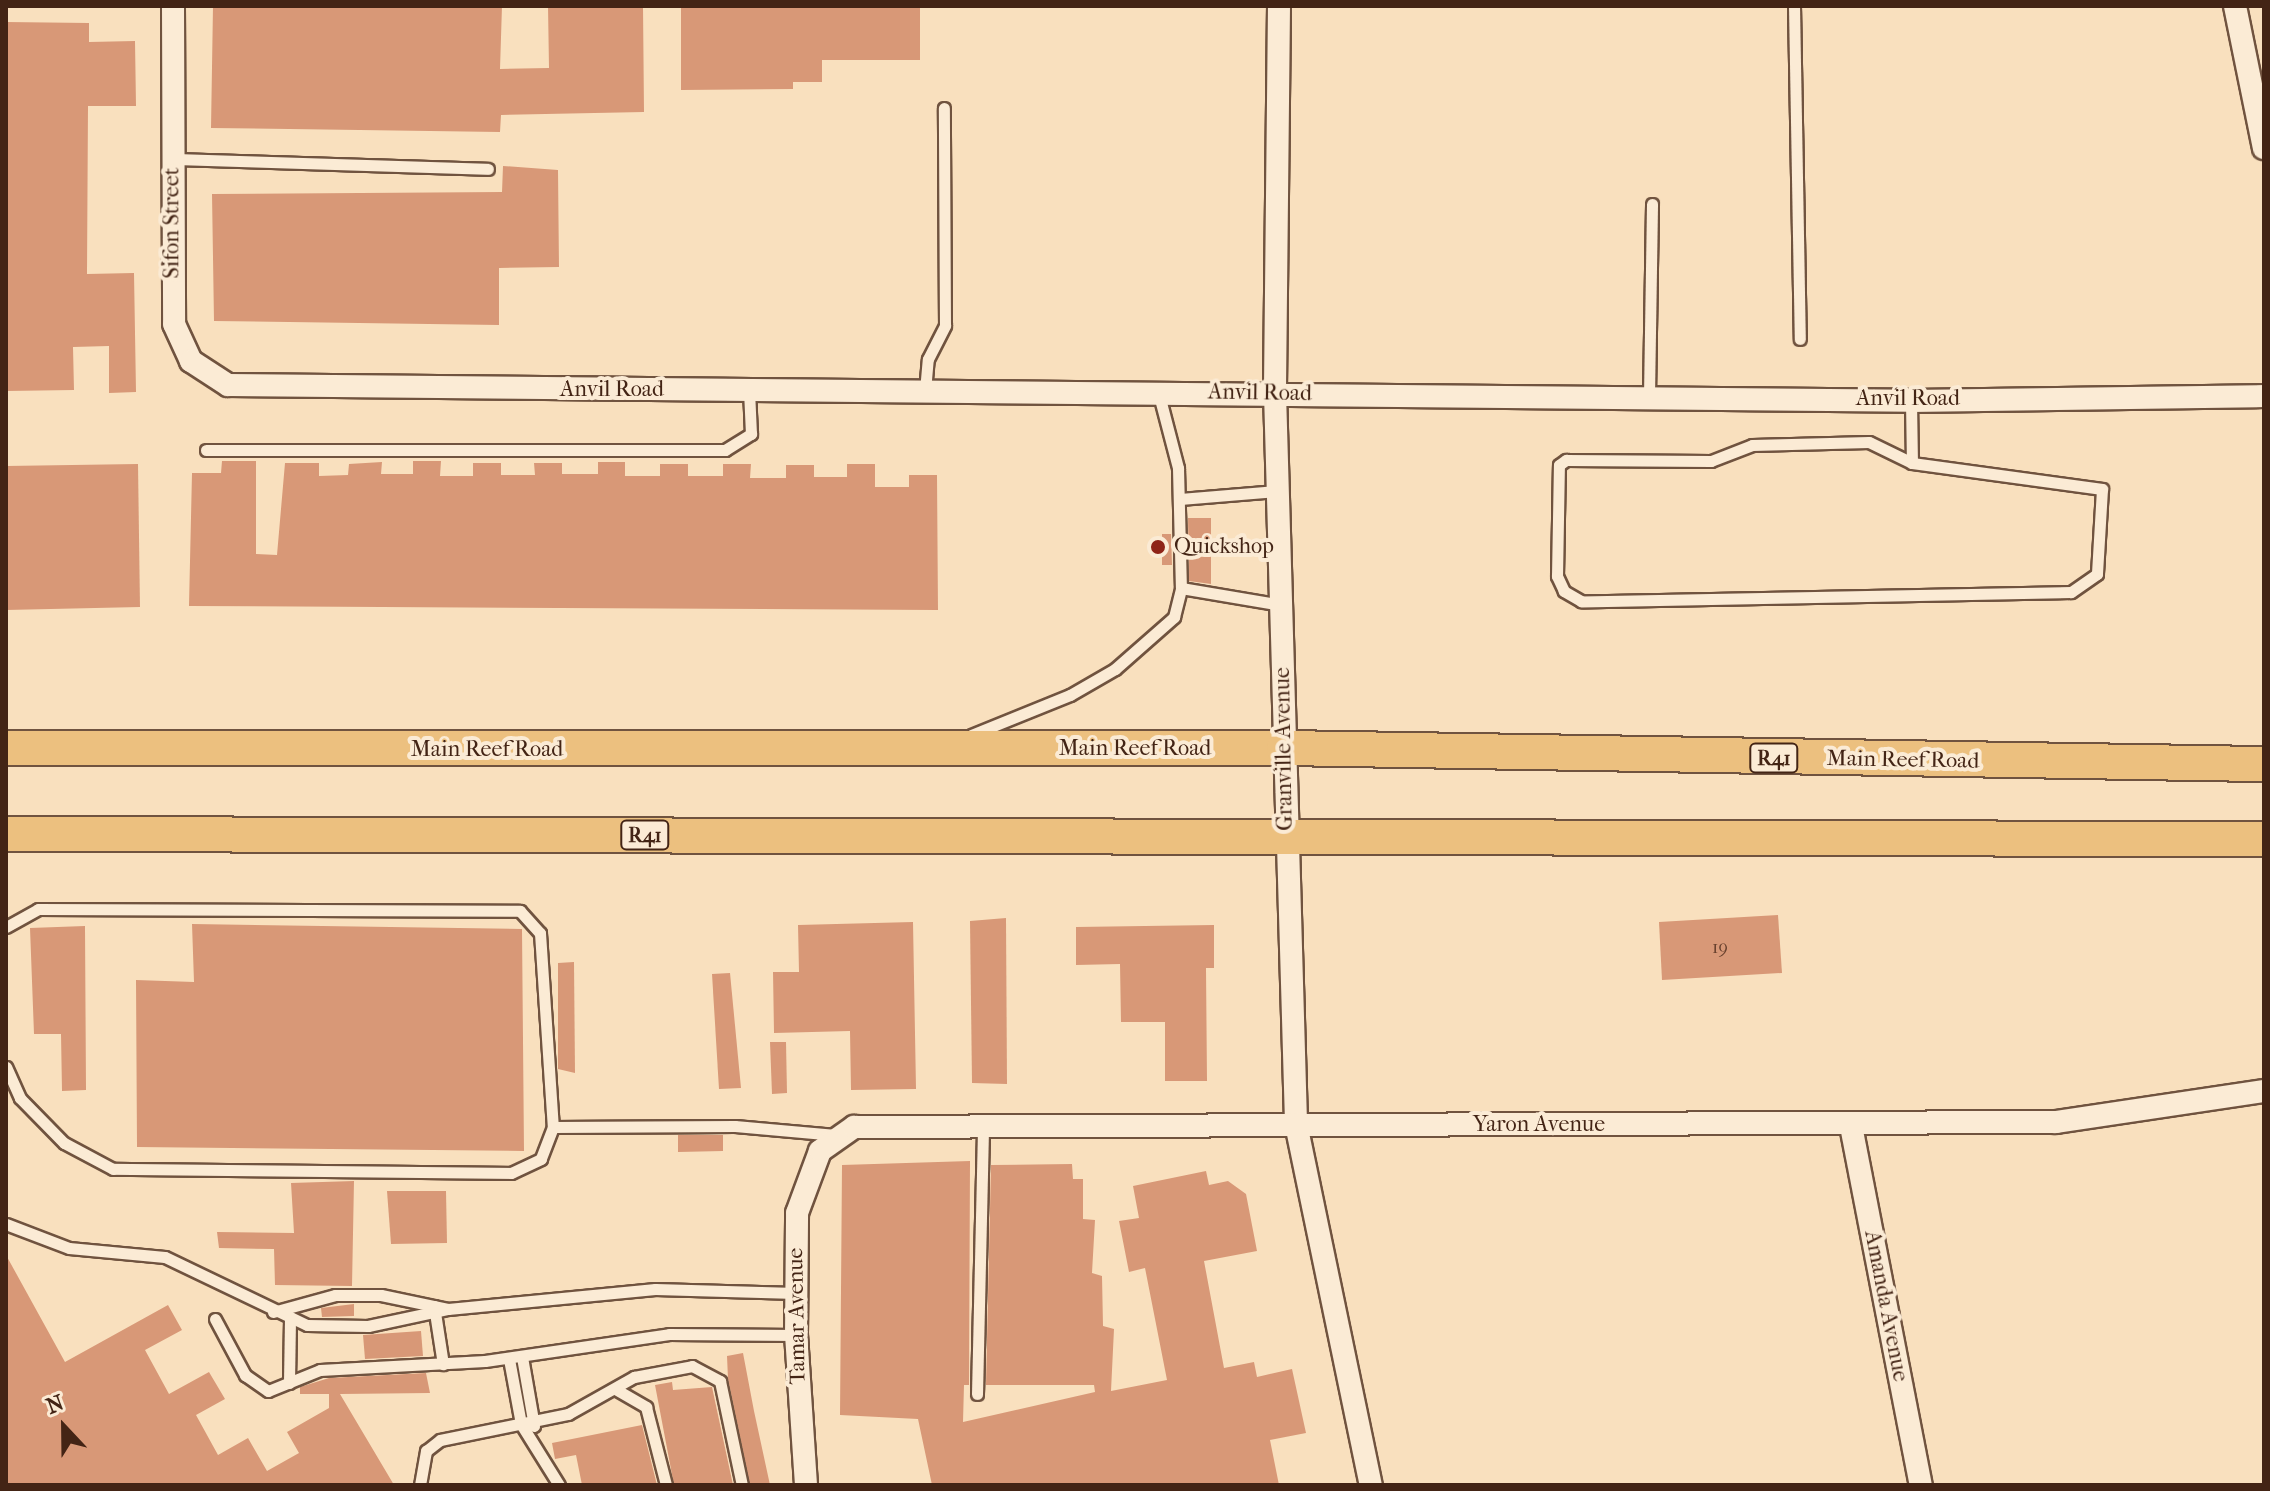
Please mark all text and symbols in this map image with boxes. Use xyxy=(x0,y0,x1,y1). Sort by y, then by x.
street label: Sifon Street xyxy=(159,167,185,279)
street label: Anvil Road xyxy=(560,377,664,403)
street label: Anvil Road xyxy=(1208,379,1312,407)
street label: Anvil Road xyxy=(1856,386,1960,412)
place label: Quickshop xyxy=(1174,534,1274,560)
marker: Quickshop xyxy=(1149,538,1167,556)
street label: Granville Avenue xyxy=(1269,667,1299,831)
street label: Main Reef Road xyxy=(1059,736,1211,762)
street label: Main Reef Road xyxy=(411,737,563,763)
road number: R41 xyxy=(1748,742,1800,774)
street label: Main Reef Road xyxy=(1826,745,1980,775)
road number: R41 xyxy=(619,819,671,851)
house number: 19 xyxy=(1712,937,1728,959)
street label: Yaron Avenue xyxy=(1473,1112,1605,1138)
street label: Amanda Avenue xyxy=(1858,1228,1914,1384)
street label: Tamar Avenue xyxy=(783,1247,811,1385)
north arrow xyxy=(24,1387,104,1467)
text: N xyxy=(42,1390,68,1420)

